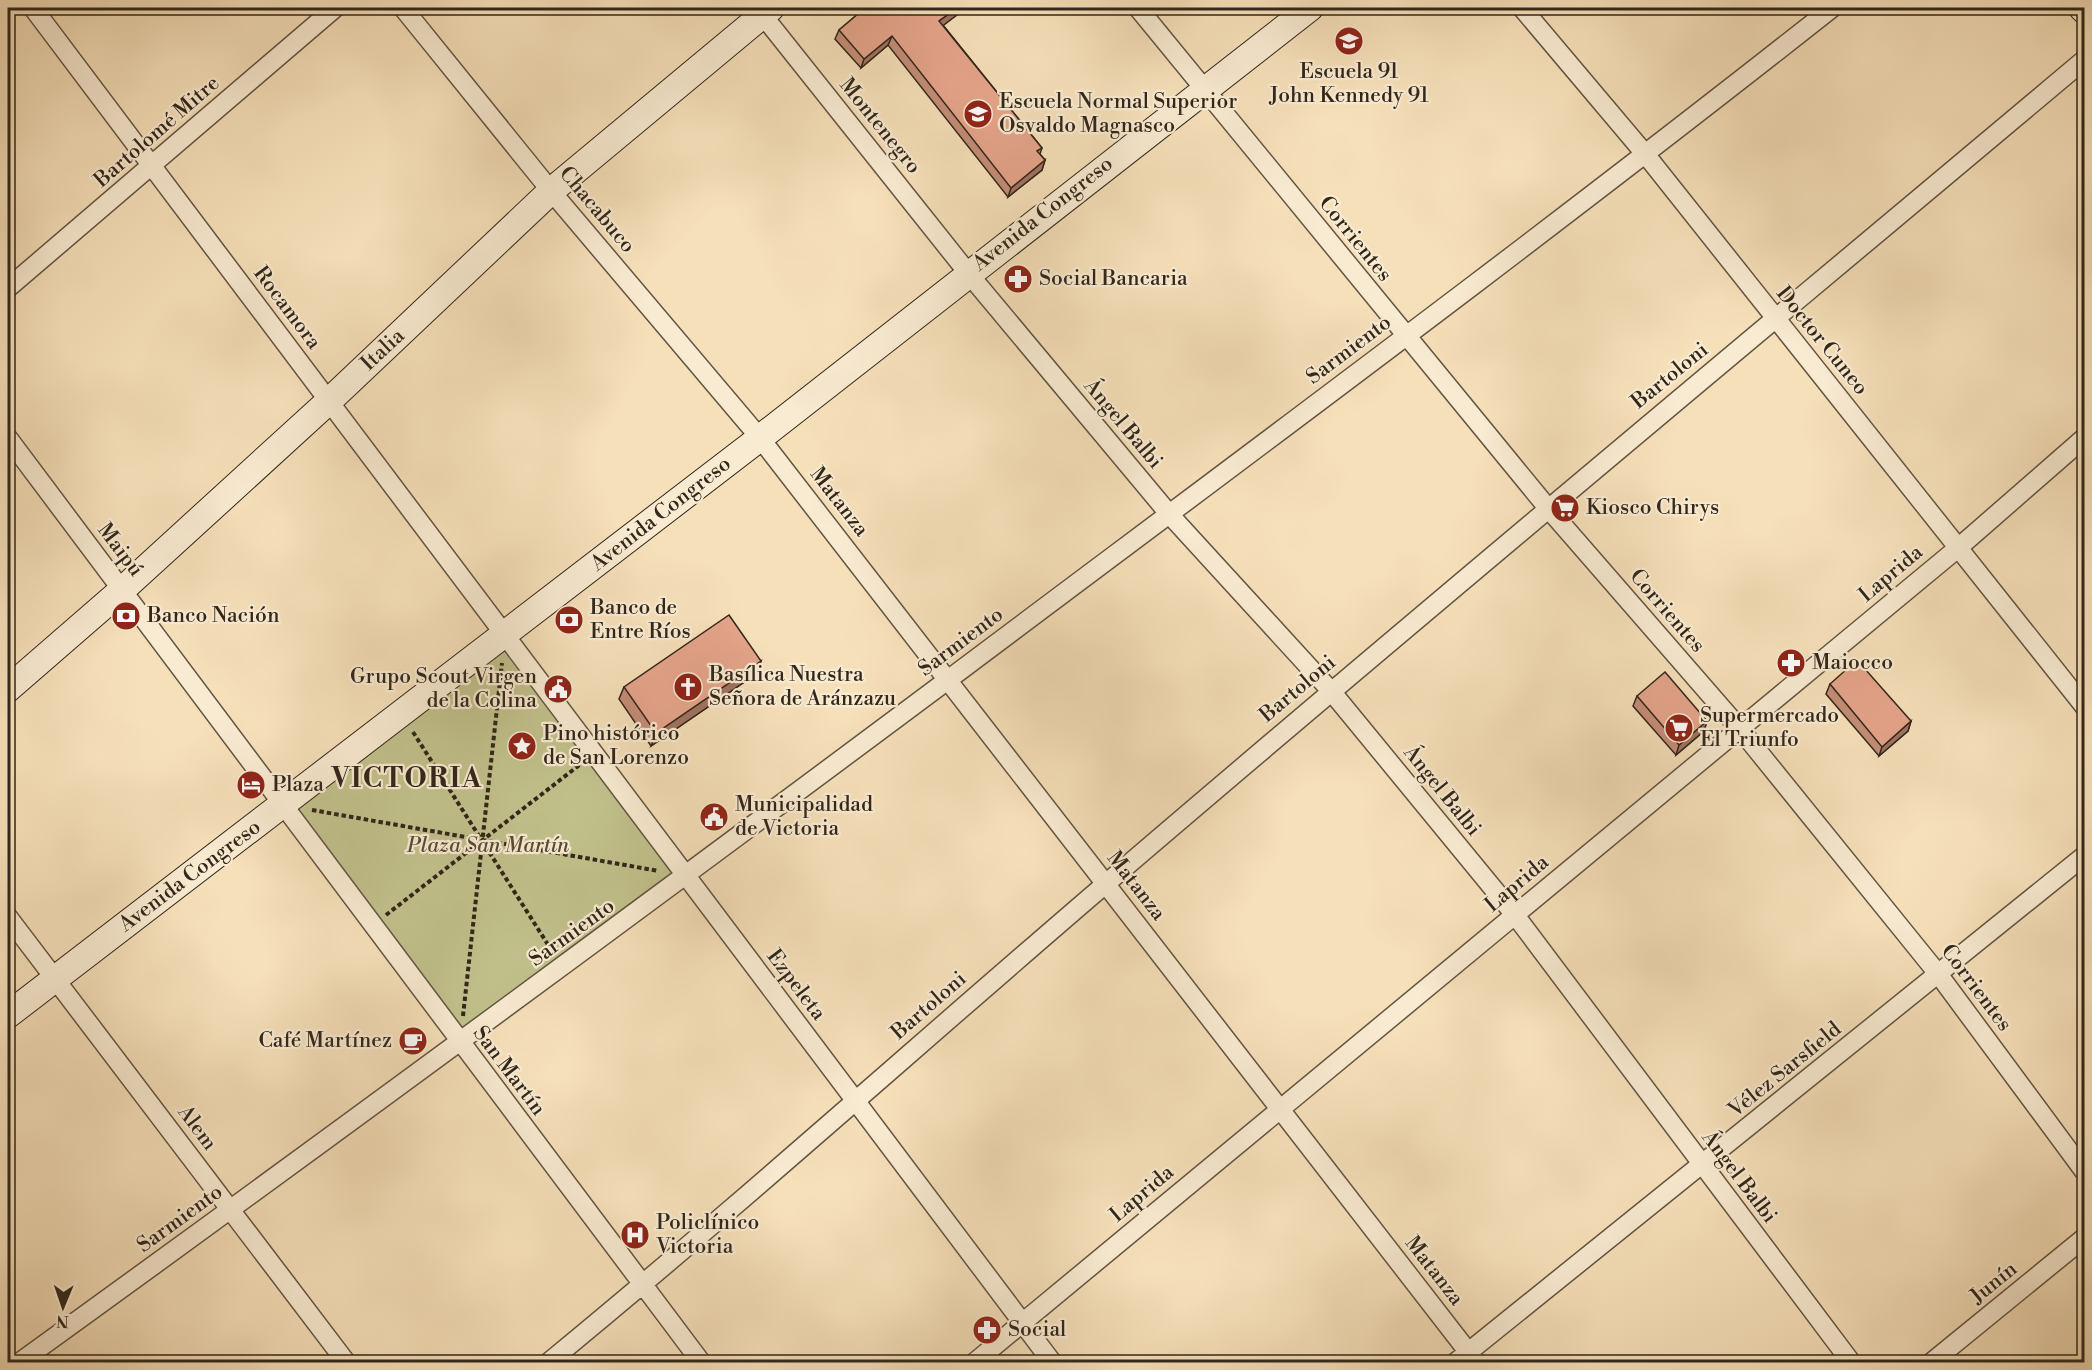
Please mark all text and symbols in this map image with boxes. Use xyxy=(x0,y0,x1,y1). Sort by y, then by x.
school or university icon: Escuela 91 John Kennedy 91 xyxy=(1333,25,1365,57)
place label: Escuela 91 John Kennedy 91 xyxy=(1268,59,1429,109)
street label: Bartolomé Mitre xyxy=(88,71,225,194)
street label: Montenegro xyxy=(833,73,927,179)
place label: Escuela Normal Superior Osvaldo Magnasco xyxy=(999,89,1237,139)
school or university icon: Escuela Normal Superior Osvaldo Magnasco xyxy=(962,98,994,130)
street label: Avenida Congreso xyxy=(967,151,1118,278)
street label: Chacabuco xyxy=(553,161,641,259)
street label: Corrientes xyxy=(1313,191,1397,287)
street label: Rocamora xyxy=(247,261,327,355)
pharmacy icon: Social Bancaria xyxy=(1002,263,1034,295)
place label: Social Bancaria xyxy=(1039,266,1188,292)
street label: Doctor Cuneo xyxy=(1770,281,1874,401)
street label: Sarmiento xyxy=(1301,310,1397,390)
street label: Italia xyxy=(356,323,410,377)
street label: Bartoloni xyxy=(1625,337,1714,416)
street label: Ángel Balbi xyxy=(1077,372,1170,474)
street label: Avenida Congreso xyxy=(585,451,736,578)
street label: Matanza xyxy=(804,462,874,542)
supermarket icon: Kiosco Chirys xyxy=(1549,492,1581,524)
place label: Kiosco Chirys xyxy=(1586,495,1719,521)
street label: Maipú xyxy=(91,518,149,582)
street label: Laprida xyxy=(1854,539,1929,608)
street label: Corrientes xyxy=(1624,564,1710,658)
place label: Banco de Entre Ríos xyxy=(589,595,691,645)
bank icon: Banco Nación xyxy=(110,600,142,632)
street label: Sarmiento xyxy=(913,602,1009,682)
place label: Banco Nación xyxy=(146,603,280,629)
bank icon: Banco de Entre Ríos xyxy=(553,604,585,636)
pharmacy icon: Maiocco xyxy=(1775,647,1807,679)
street label: Bartoloni xyxy=(1254,650,1341,729)
place label: Maiocco xyxy=(1812,650,1893,676)
place label: Basílica Nuestra Señora de Aránzazu xyxy=(708,662,896,712)
place label: Grupo Scout Virgen de la Colina xyxy=(350,664,537,714)
church icon: Basílica Nuestra Señora de Aránzazu xyxy=(672,671,704,703)
public building icon: Grupo Scout Virgen de la Colina xyxy=(542,673,574,705)
place label: Supermercado El Triunfo xyxy=(1700,703,1839,753)
supermarket icon: Supermercado El Triunfo xyxy=(1663,712,1695,744)
place label: Pino histórico de San Lorenzo xyxy=(543,721,689,771)
place icon: Pino histórico de San Lorenzo xyxy=(506,730,538,762)
street label: Ángel Balbi xyxy=(1397,738,1488,842)
district label: VICTORIA xyxy=(330,762,483,796)
hotel icon: Plaza xyxy=(235,769,267,801)
place label: Plaza xyxy=(272,772,324,798)
place label: Municipalidad de Victoria xyxy=(735,792,873,842)
public building icon: Municipalidad de Victoria xyxy=(698,801,730,833)
street label: Avenida Congreso xyxy=(113,814,266,938)
park label: Plaza San Martín xyxy=(406,833,569,859)
street label: Matanza xyxy=(1101,846,1171,926)
street label: Laprida xyxy=(1480,849,1555,918)
street label: Sarmiento xyxy=(524,893,620,973)
street label: Corrientes xyxy=(1935,939,2017,1037)
street label: Ezpeleta xyxy=(761,944,831,1026)
street label: Bartoloni xyxy=(885,966,972,1046)
street label: Vélez Sarsfield xyxy=(1723,1017,1847,1124)
street label: San Martín xyxy=(467,1021,551,1121)
cafe icon: Café Martínez xyxy=(397,1025,429,1057)
place label: Café Martínez xyxy=(258,1028,392,1054)
street label: Alem xyxy=(171,1100,222,1156)
street label: Ángel Balbi xyxy=(1695,1124,1784,1228)
street label: Laprida xyxy=(1105,1159,1180,1228)
street label: Sarmiento xyxy=(132,1179,228,1259)
place label: Policlínico Victoria xyxy=(655,1210,759,1260)
hospital icon: Policlínico Victoria xyxy=(619,1219,651,1251)
street label: Matanza xyxy=(1399,1231,1469,1311)
street label: Junín xyxy=(1964,1256,2023,1310)
north arrow xyxy=(33,1277,93,1337)
text: N xyxy=(55,1311,69,1331)
pharmacy icon: Social xyxy=(971,1314,1003,1346)
place label: Social xyxy=(1008,1317,1066,1343)

